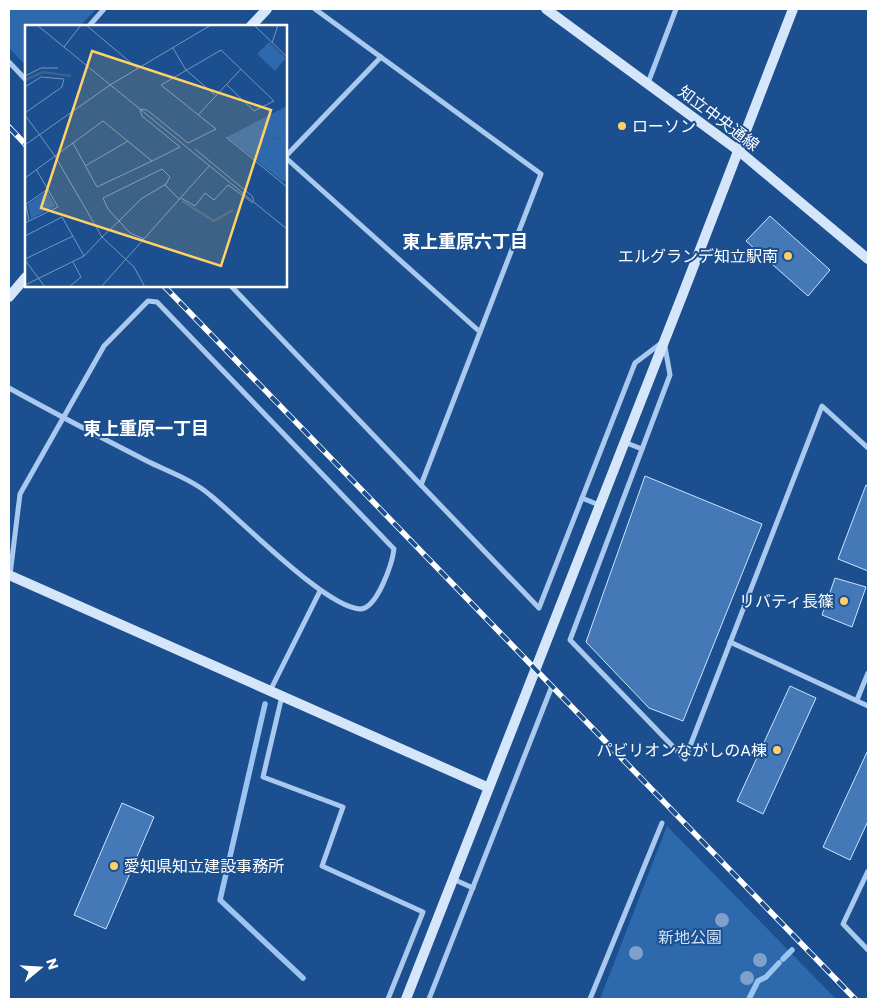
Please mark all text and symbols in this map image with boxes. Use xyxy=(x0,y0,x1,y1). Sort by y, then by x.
inset map xyxy=(25,25,288,288)
street label: 知立中央通線 xyxy=(673,80,764,156)
place label: ローソン xyxy=(632,115,696,138)
marker: ローソン xyxy=(616,120,628,132)
district label: 東上重原六丁目 xyxy=(402,229,528,254)
place label: エルグランデ知立駅南 xyxy=(618,245,778,268)
marker: エルグランデ知立駅南 xyxy=(782,250,794,262)
district label: 東上重原一丁目 xyxy=(83,416,209,441)
place label: リバティ長篠 xyxy=(739,590,834,613)
marker: リバティ長篠 xyxy=(838,595,850,607)
place label: パビリオンながしのA棟 xyxy=(596,739,767,762)
marker: パビリオンながしのA棟 xyxy=(771,744,783,756)
place label: 愛知県知立建設事務所 xyxy=(124,855,284,878)
marker: 愛知県知立建設事務所 xyxy=(108,860,120,872)
park label: 新地公園 xyxy=(658,926,722,949)
north arrow xyxy=(15,943,65,993)
text: N xyxy=(41,956,64,972)

